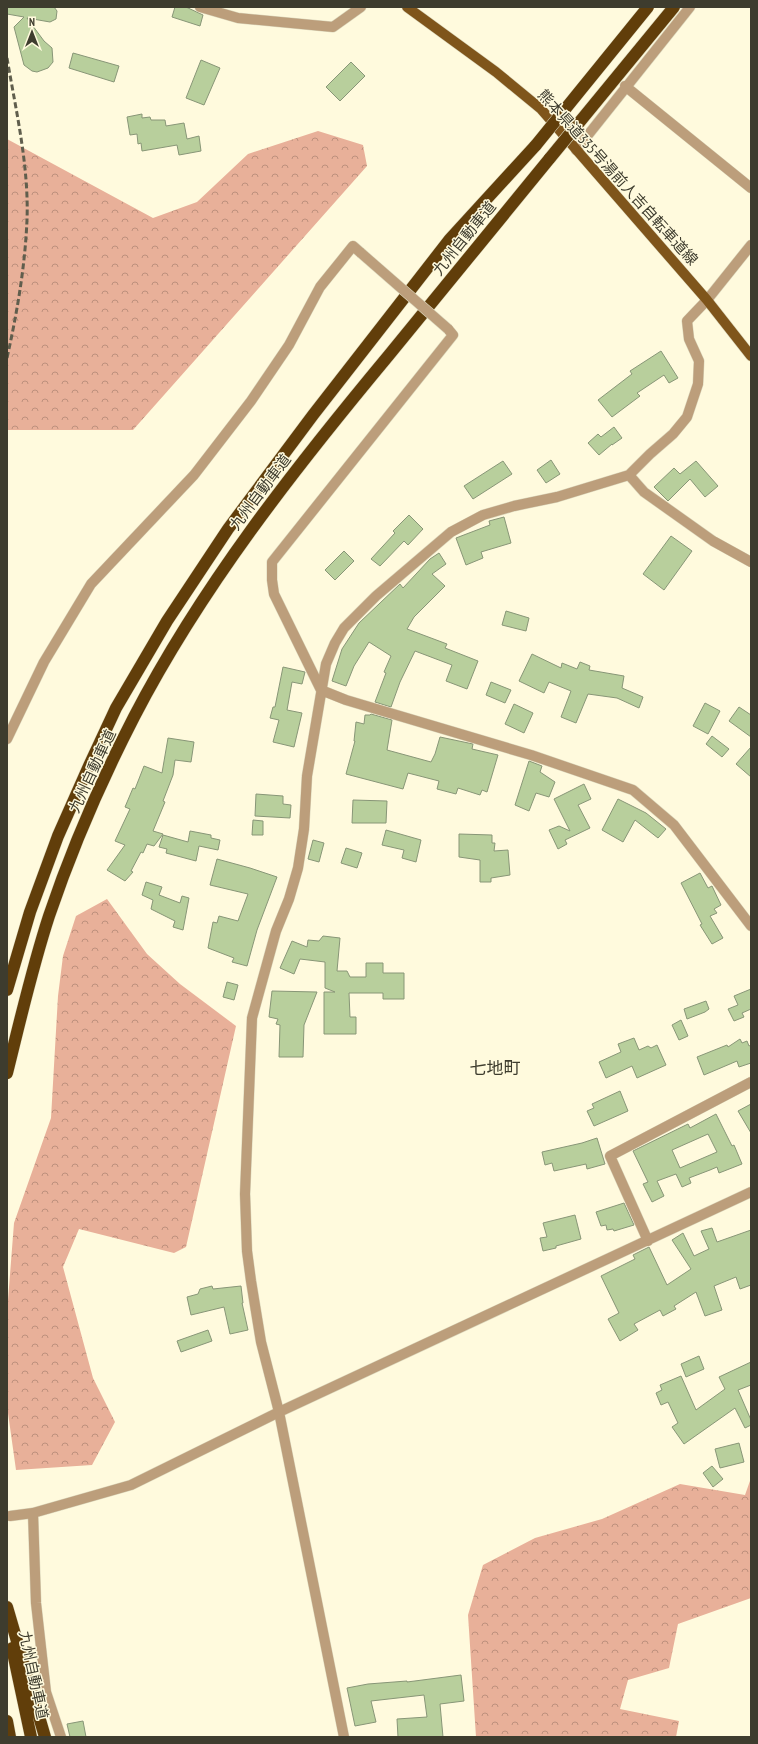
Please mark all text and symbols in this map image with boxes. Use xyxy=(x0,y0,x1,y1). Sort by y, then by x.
north arrow xyxy=(12,12,52,52)
text: N xyxy=(29,15,35,29)
street label: 熊本県道335号湯前人吉自転車道線 xyxy=(534,85,702,269)
street label: 九州自動車道 xyxy=(428,197,500,279)
street label: 九州自動車道 xyxy=(225,450,295,534)
street label: 九州自動車道 xyxy=(64,726,120,816)
district label: 七地町 xyxy=(470,1057,521,1079)
street label: 九州自動車道 xyxy=(15,1629,53,1721)

